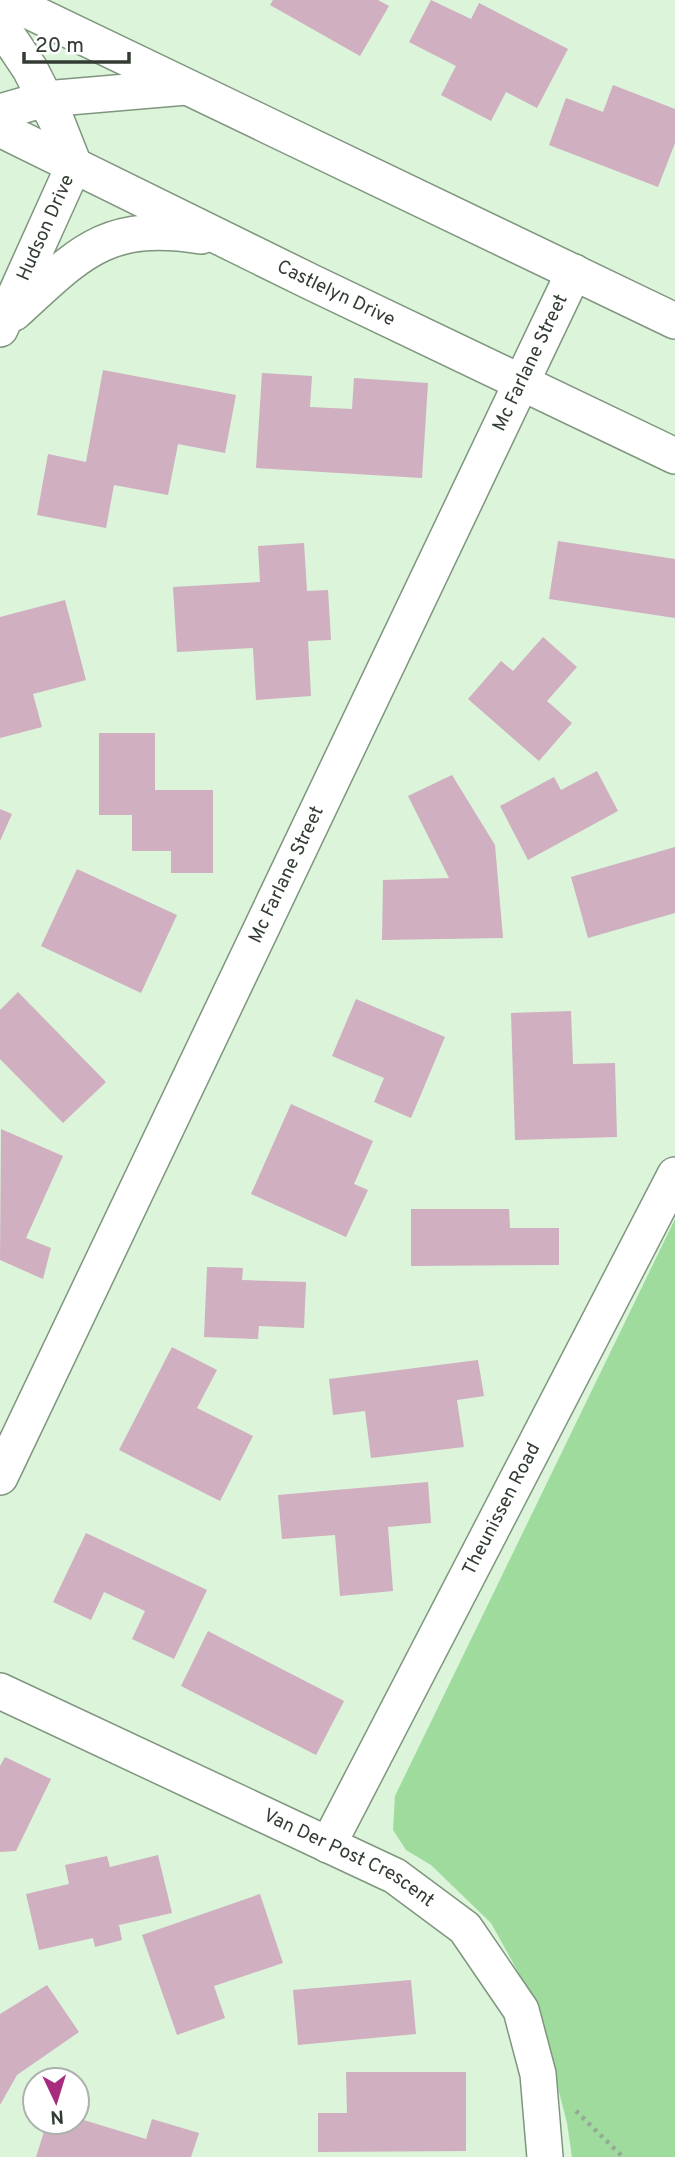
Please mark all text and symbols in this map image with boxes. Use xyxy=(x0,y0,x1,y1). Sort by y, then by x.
scale bar xyxy=(24,21,130,65)
text: 20 m xyxy=(35,33,84,60)
street label: Hudson Drive xyxy=(12,171,80,285)
street label: Castlelyn Drive xyxy=(273,255,399,332)
street label: Mc Farlane Street xyxy=(488,290,574,436)
street label: Mc Farlane Street xyxy=(244,802,330,947)
street label: Theunissen Road xyxy=(458,1439,546,1580)
street label: Van Der Post Crescent xyxy=(259,1804,439,1913)
north arrow xyxy=(21,2066,91,2136)
text: N xyxy=(49,2104,65,2128)

